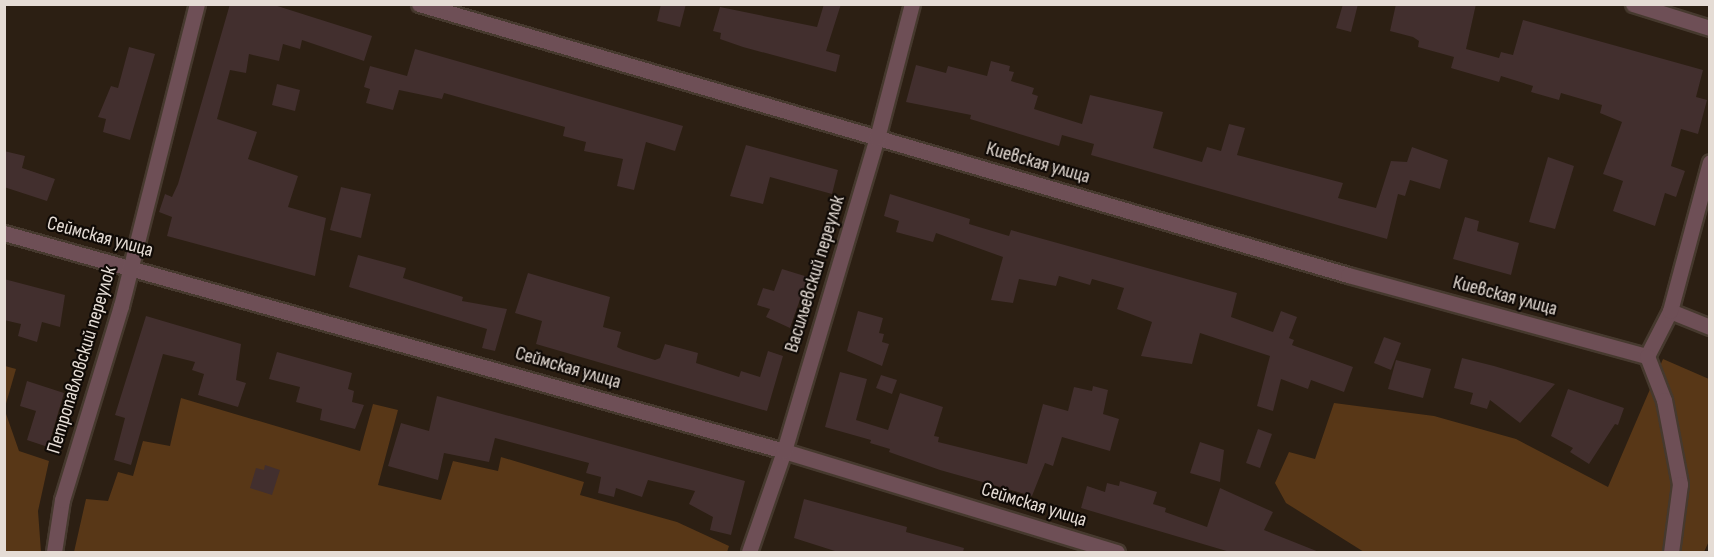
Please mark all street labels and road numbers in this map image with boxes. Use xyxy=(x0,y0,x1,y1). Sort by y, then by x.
street label: Киевская улица xyxy=(983,137,1093,189)
street label: Васильевский переулок xyxy=(780,193,850,355)
street label: Сеймская улица xyxy=(44,211,156,263)
street label: Петропавловский переулок xyxy=(42,263,122,457)
street label: Киевская улица xyxy=(1450,271,1560,321)
street label: Сеймская улица xyxy=(512,341,624,395)
street label: Сеймская улица xyxy=(978,478,1090,532)

